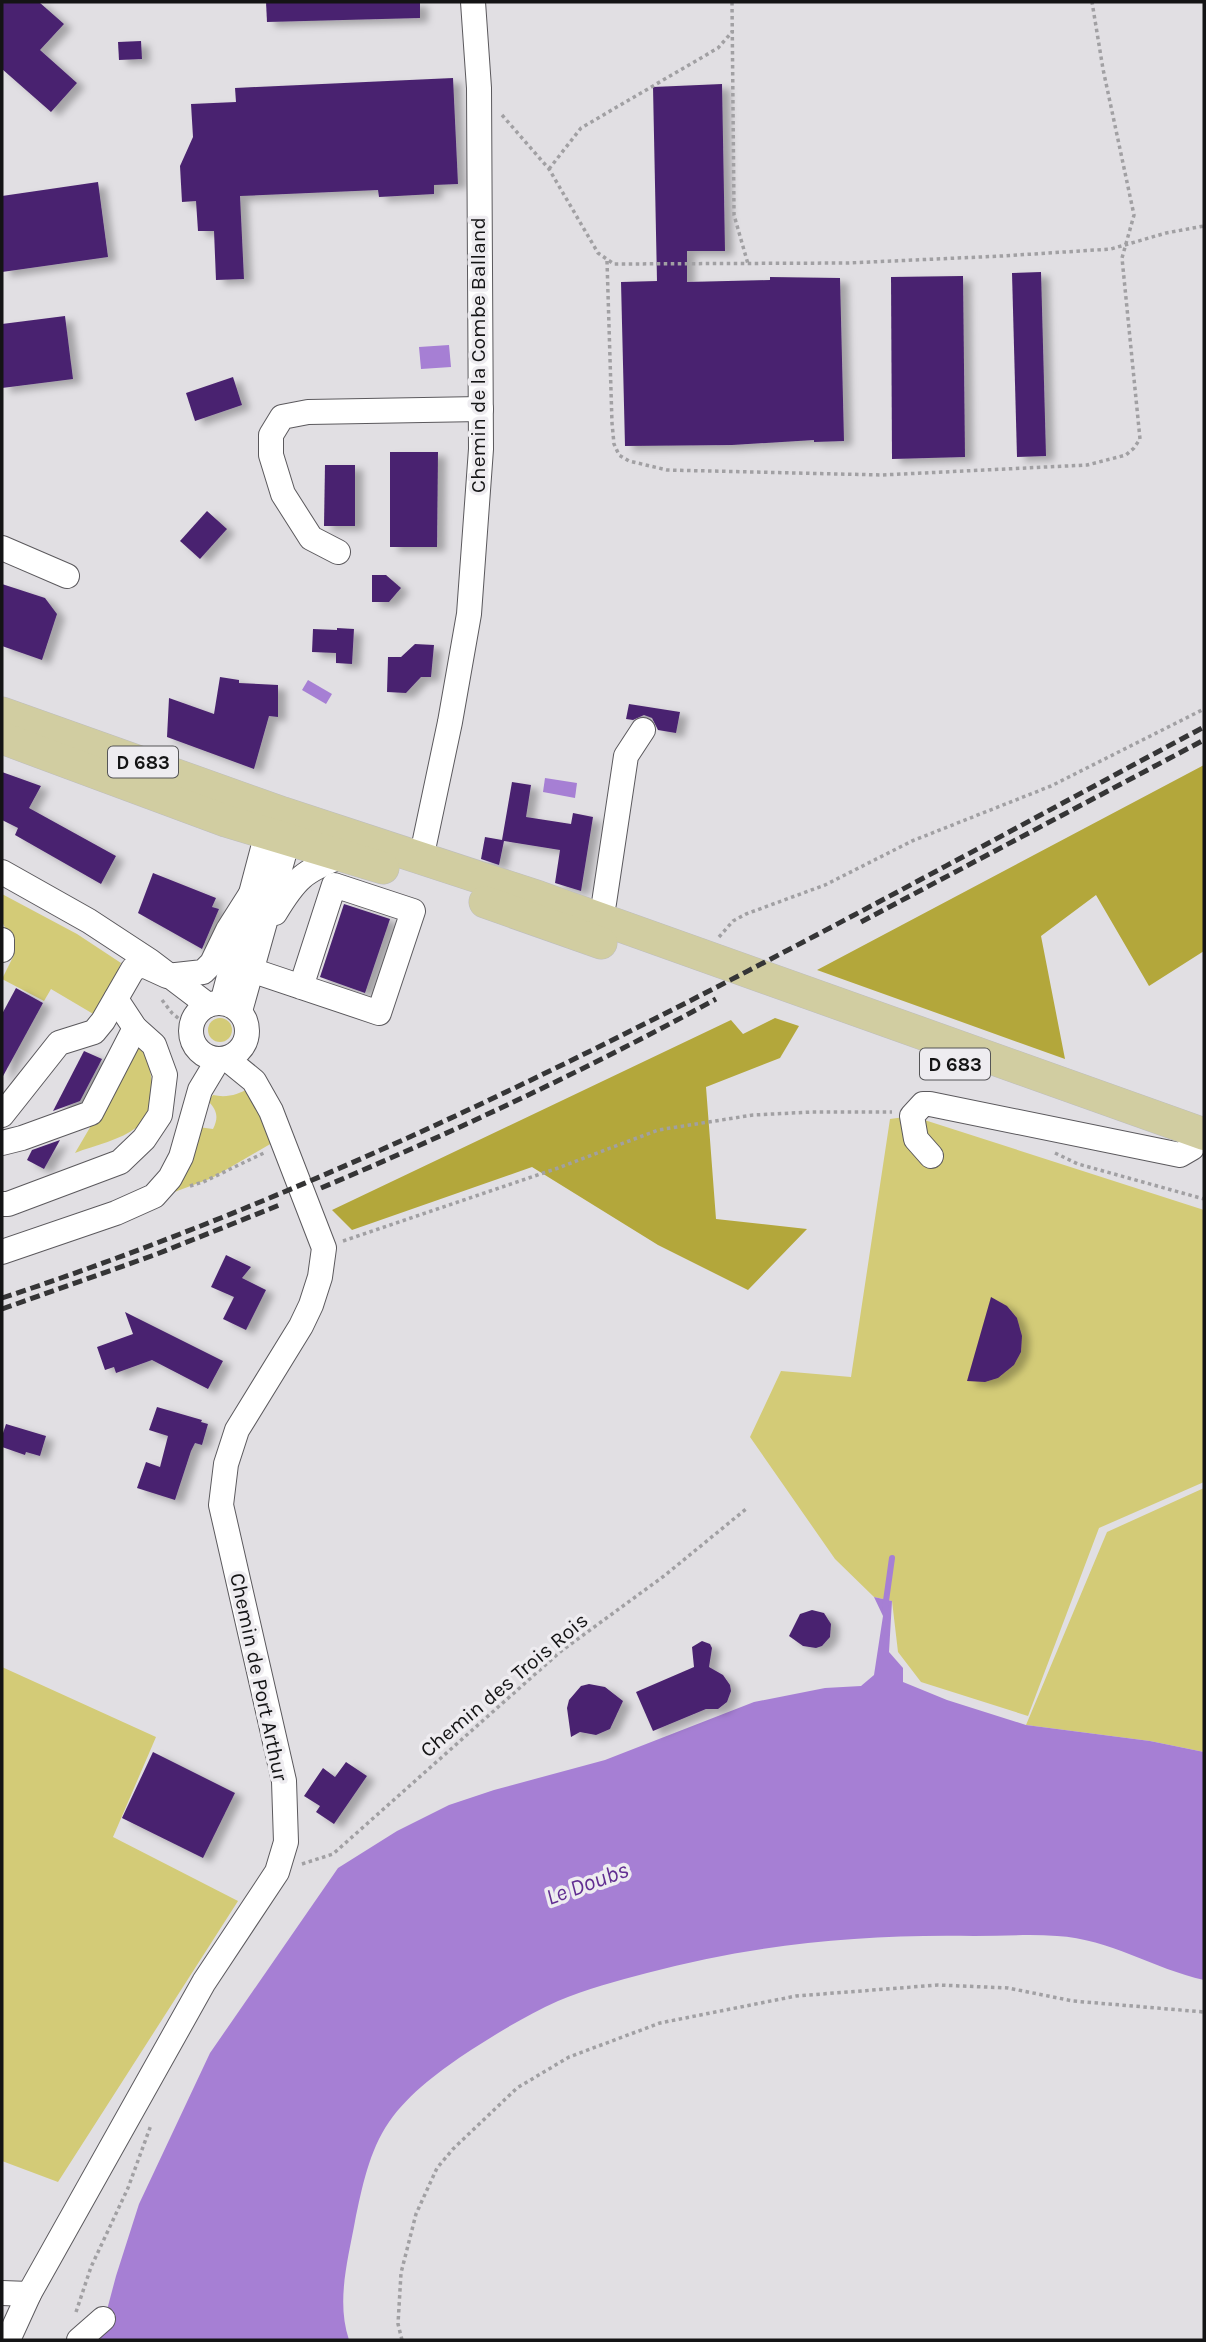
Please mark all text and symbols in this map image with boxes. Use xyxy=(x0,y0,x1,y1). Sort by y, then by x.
street label: Chemin de la Combe Balland xyxy=(466,217,490,493)
road number: D 683 xyxy=(108,747,178,778)
road number: D 683 xyxy=(920,1048,990,1080)
street label: Chemin de Port Arthur xyxy=(225,1571,293,1784)
street label: Chemin des Trois Rois xyxy=(415,1608,593,1762)
water label: Le Doubs xyxy=(542,1856,632,1911)

